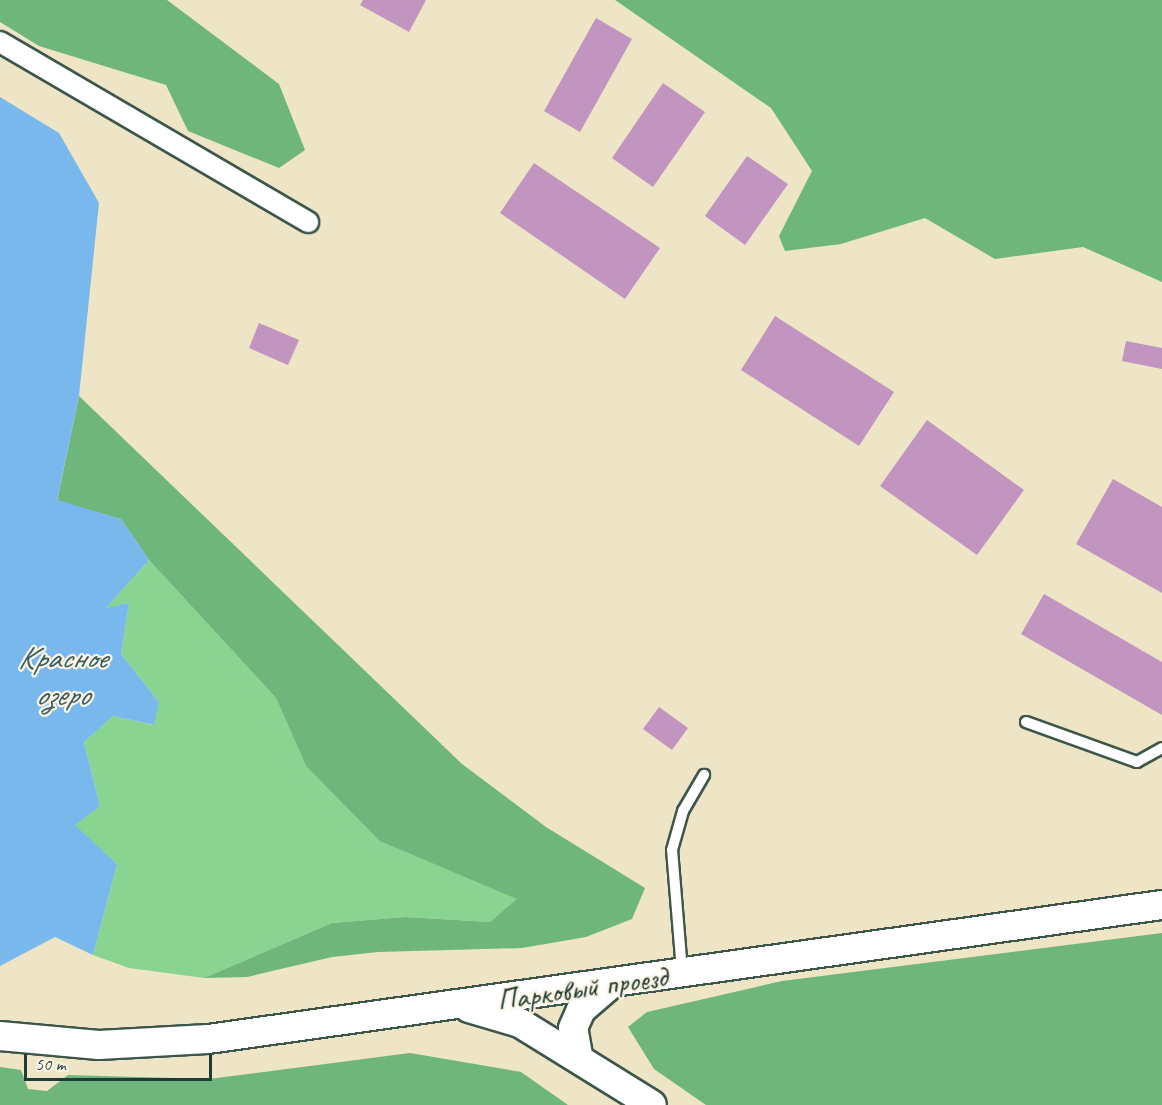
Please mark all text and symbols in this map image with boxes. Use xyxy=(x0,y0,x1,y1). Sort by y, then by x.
water label: Красное озеро xyxy=(18,640,106,715)
street label: Парковый проезд xyxy=(495,958,669,1018)
scale bar xyxy=(27,1042,214,1080)
text: 50 m xyxy=(35,1053,66,1075)

